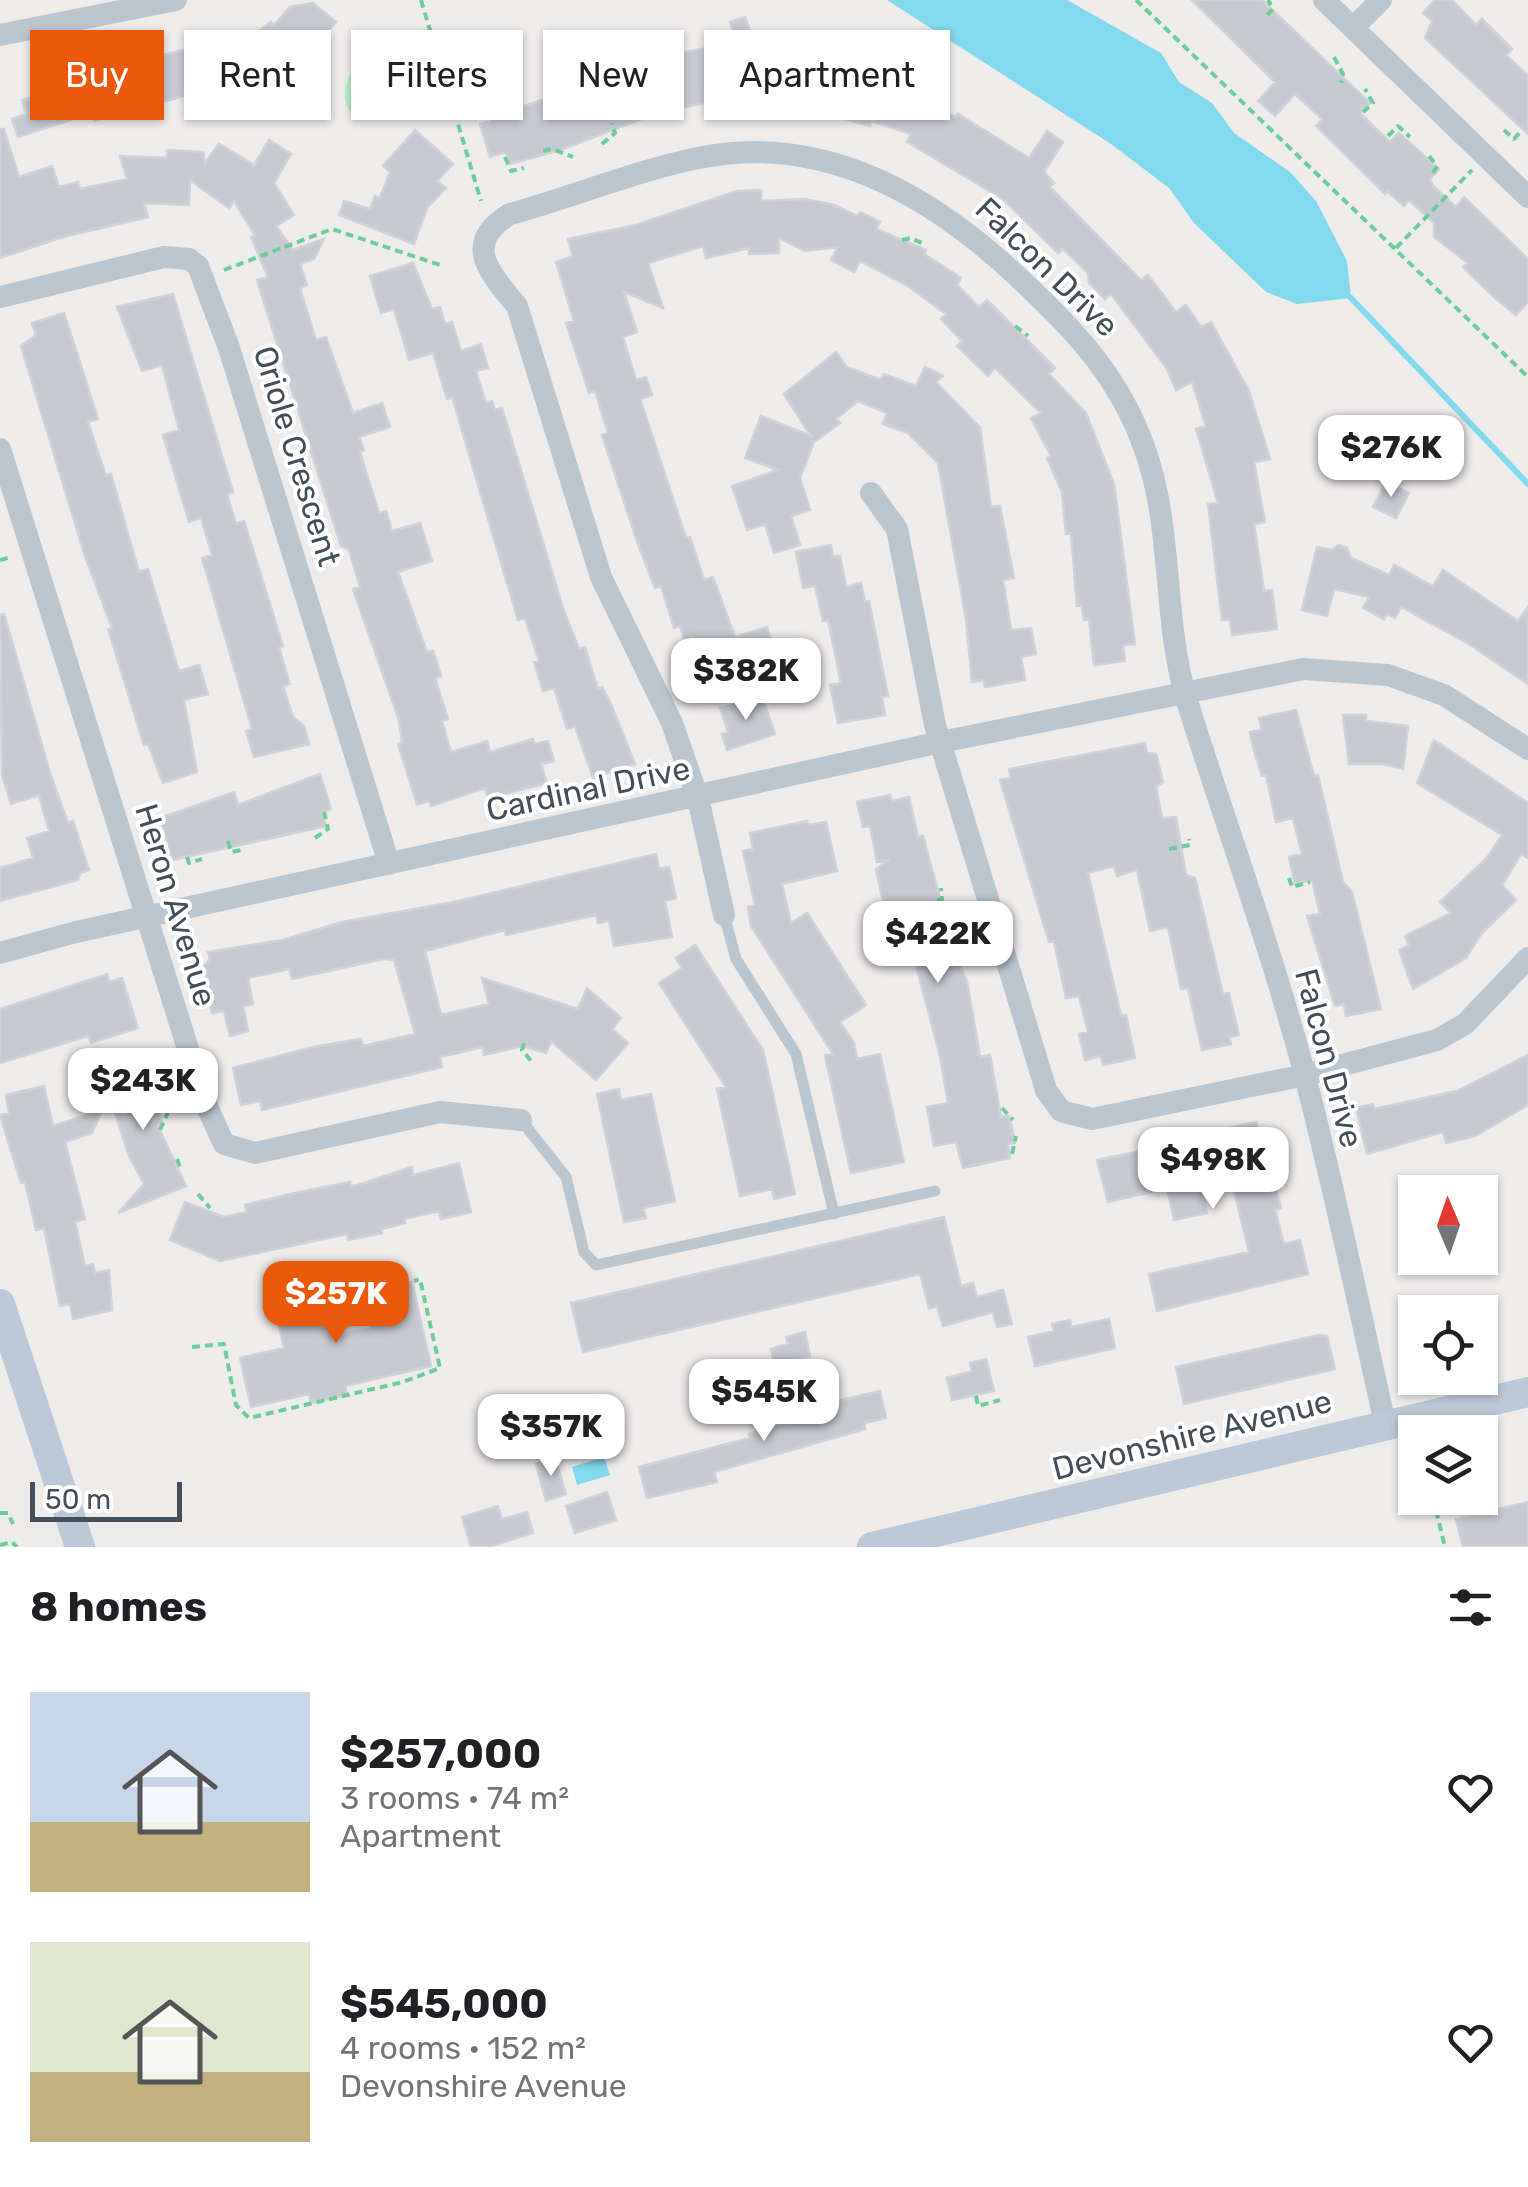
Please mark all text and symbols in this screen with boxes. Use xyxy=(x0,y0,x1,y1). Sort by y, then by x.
chip: Buy xyxy=(30,30,164,120)
chip: Rent xyxy=(184,30,331,120)
chip: Filters xyxy=(351,30,523,120)
chip: New xyxy=(543,30,684,120)
chip: Apartment xyxy=(704,30,950,120)
street label: Falcon Drive xyxy=(968,190,1126,344)
street label: Oriole Crescent xyxy=(245,341,349,571)
pin: $276K xyxy=(1321,415,1461,500)
text: $276K xyxy=(1340,428,1442,466)
pin: $382K xyxy=(676,638,816,723)
text: $382K xyxy=(693,651,799,689)
street label: Cardinal Drive xyxy=(483,749,693,829)
street label: Heron Avenue xyxy=(127,799,225,1011)
pin: $422K xyxy=(868,901,1008,986)
text: $422K xyxy=(885,914,991,952)
street label: Falcon Drive xyxy=(1287,964,1371,1152)
pin: $243K xyxy=(73,1048,213,1133)
text: $243K xyxy=(90,1061,196,1099)
pin: $498K xyxy=(1143,1127,1283,1212)
text: $498K xyxy=(1160,1140,1266,1178)
north arrow xyxy=(1398,1175,1498,1275)
map controls xyxy=(1398,1175,1498,1515)
pin: $257K xyxy=(266,1261,406,1346)
text: $257K xyxy=(285,1274,387,1312)
button: locate xyxy=(1398,1295,1498,1395)
pin: $545K xyxy=(694,1359,834,1444)
text: $545K xyxy=(711,1372,817,1410)
street label: Devonshire Avenue xyxy=(1048,1382,1336,1488)
pin: $357K xyxy=(481,1394,621,1479)
text: $357K xyxy=(500,1407,602,1445)
button: layers xyxy=(1398,1415,1498,1515)
scale bar xyxy=(30,1477,182,1522)
text: 50 m xyxy=(45,1483,111,1516)
icon: filters xyxy=(1443,1580,1498,1635)
text: 8 homes xyxy=(30,1582,207,1632)
text: $257,000 xyxy=(340,1729,541,1779)
icon: home xyxy=(110,1732,230,1852)
icon: heart xyxy=(1443,1765,1498,1820)
text: 3 rooms · 74 m² xyxy=(340,1779,569,1817)
text: Apartment xyxy=(340,1817,501,1855)
text: $545,000 xyxy=(340,1979,548,2029)
icon: home xyxy=(110,1982,230,2102)
icon: heart xyxy=(1443,2015,1498,2070)
text: 4 rooms · 152 m² xyxy=(340,2029,586,2067)
text: Devonshire Avenue xyxy=(340,2067,627,2105)

